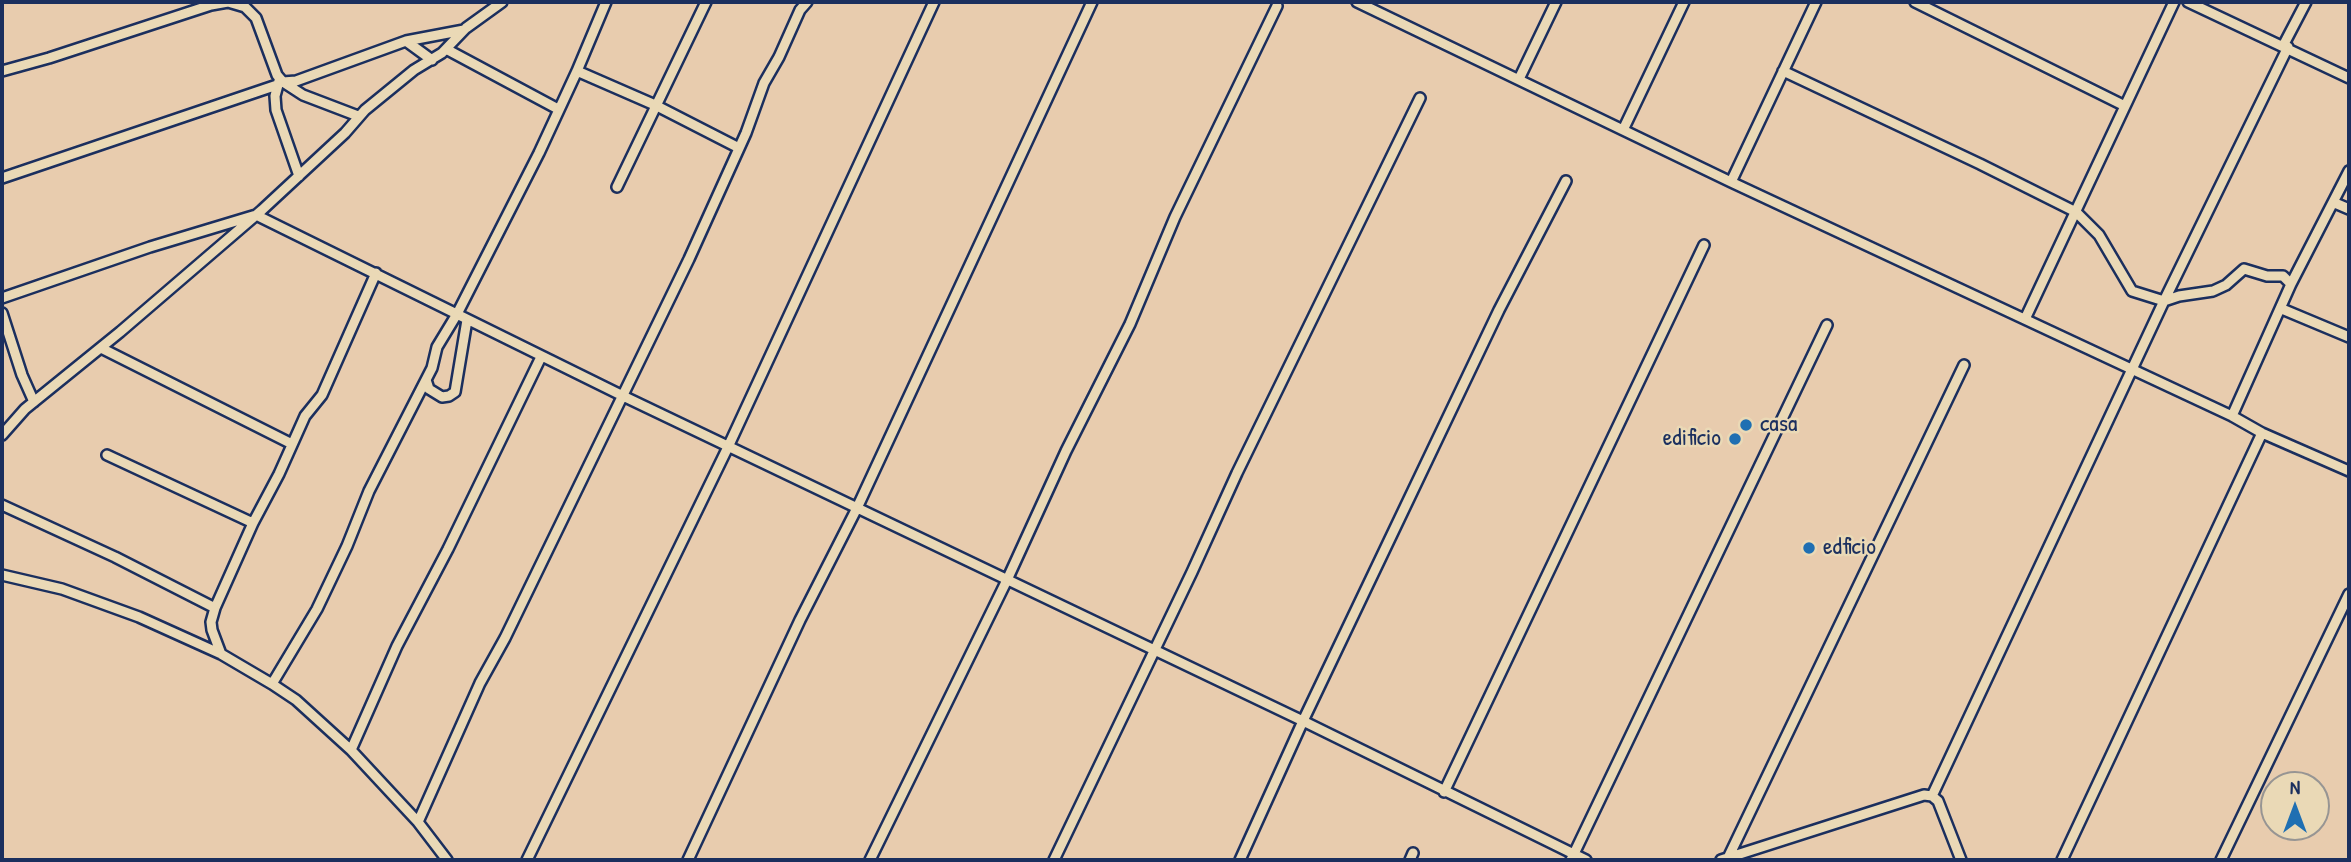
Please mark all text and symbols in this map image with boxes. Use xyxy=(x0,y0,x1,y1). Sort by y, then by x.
place label: casa xyxy=(1760,411,1797,439)
marker: casa xyxy=(1738,417,1754,433)
place label: edificio xyxy=(1663,425,1721,453)
marker: edificio xyxy=(1727,431,1743,447)
place label: edficio xyxy=(1823,534,1876,562)
marker: edficio xyxy=(1801,540,1817,556)
north arrow xyxy=(2260,771,2330,841)
text: N xyxy=(2290,774,2300,800)

